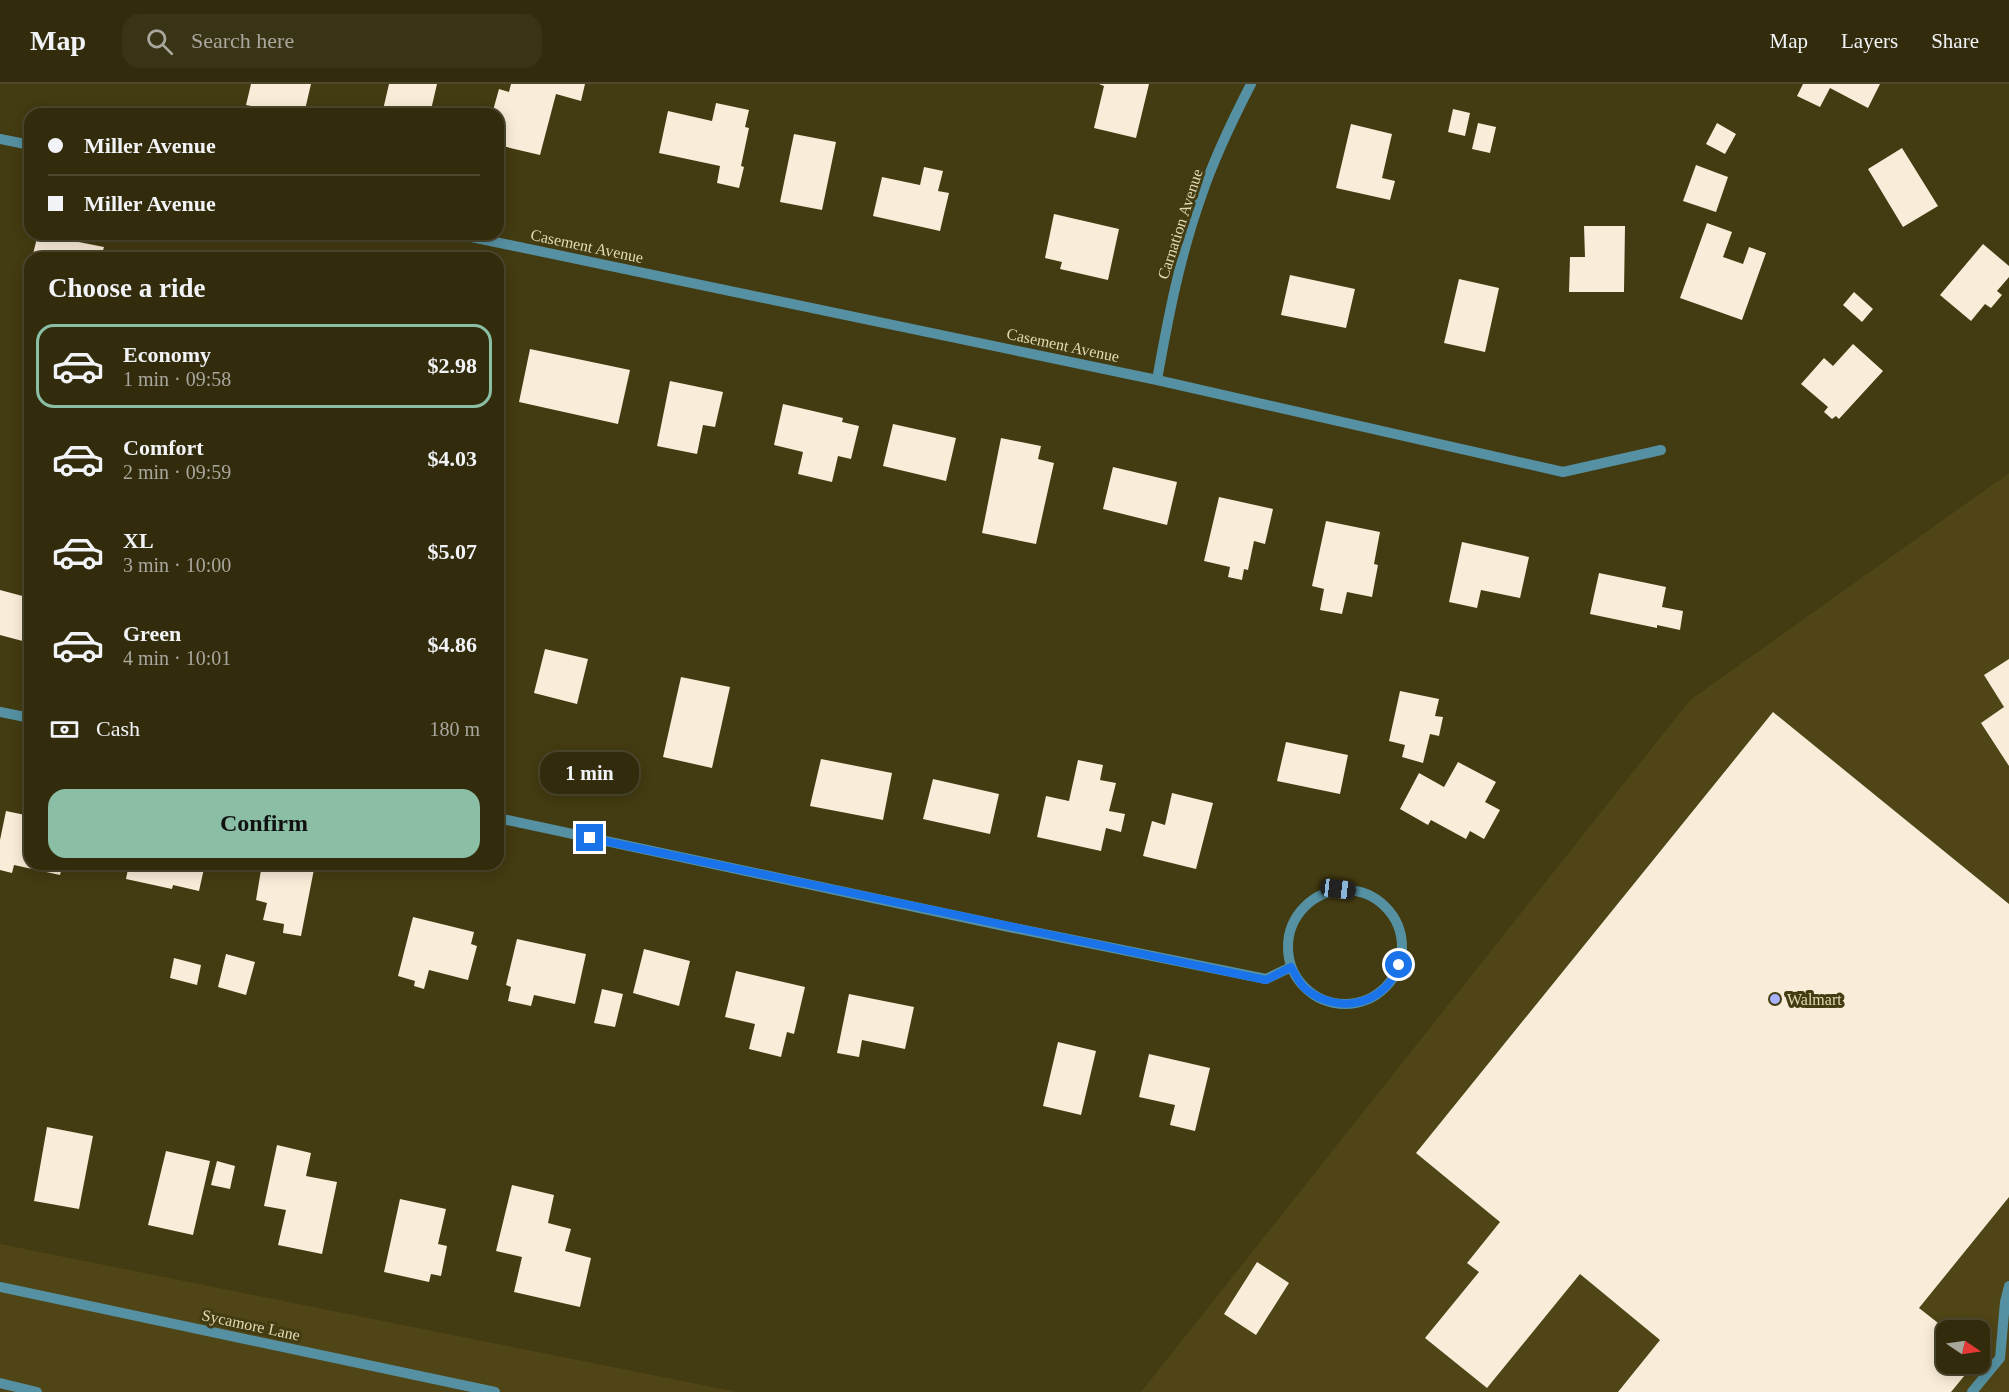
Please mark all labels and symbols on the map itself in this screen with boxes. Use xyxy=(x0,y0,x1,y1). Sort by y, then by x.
street label: Carnation Avenue xyxy=(1154,167,1206,281)
street label: Casement Avenue xyxy=(529,226,645,266)
street label: Casement Avenue xyxy=(1005,325,1121,365)
callout: 1 min xyxy=(540,751,640,793)
route end xyxy=(576,824,603,851)
car xyxy=(1319,878,1357,900)
route start xyxy=(1385,951,1412,978)
place label: Walmart xyxy=(1787,991,1842,1008)
marker: Walmart xyxy=(1768,992,1782,1006)
street label: Sycamore Lane xyxy=(200,1306,302,1345)
north arrow xyxy=(1936,1320,1990,1374)

